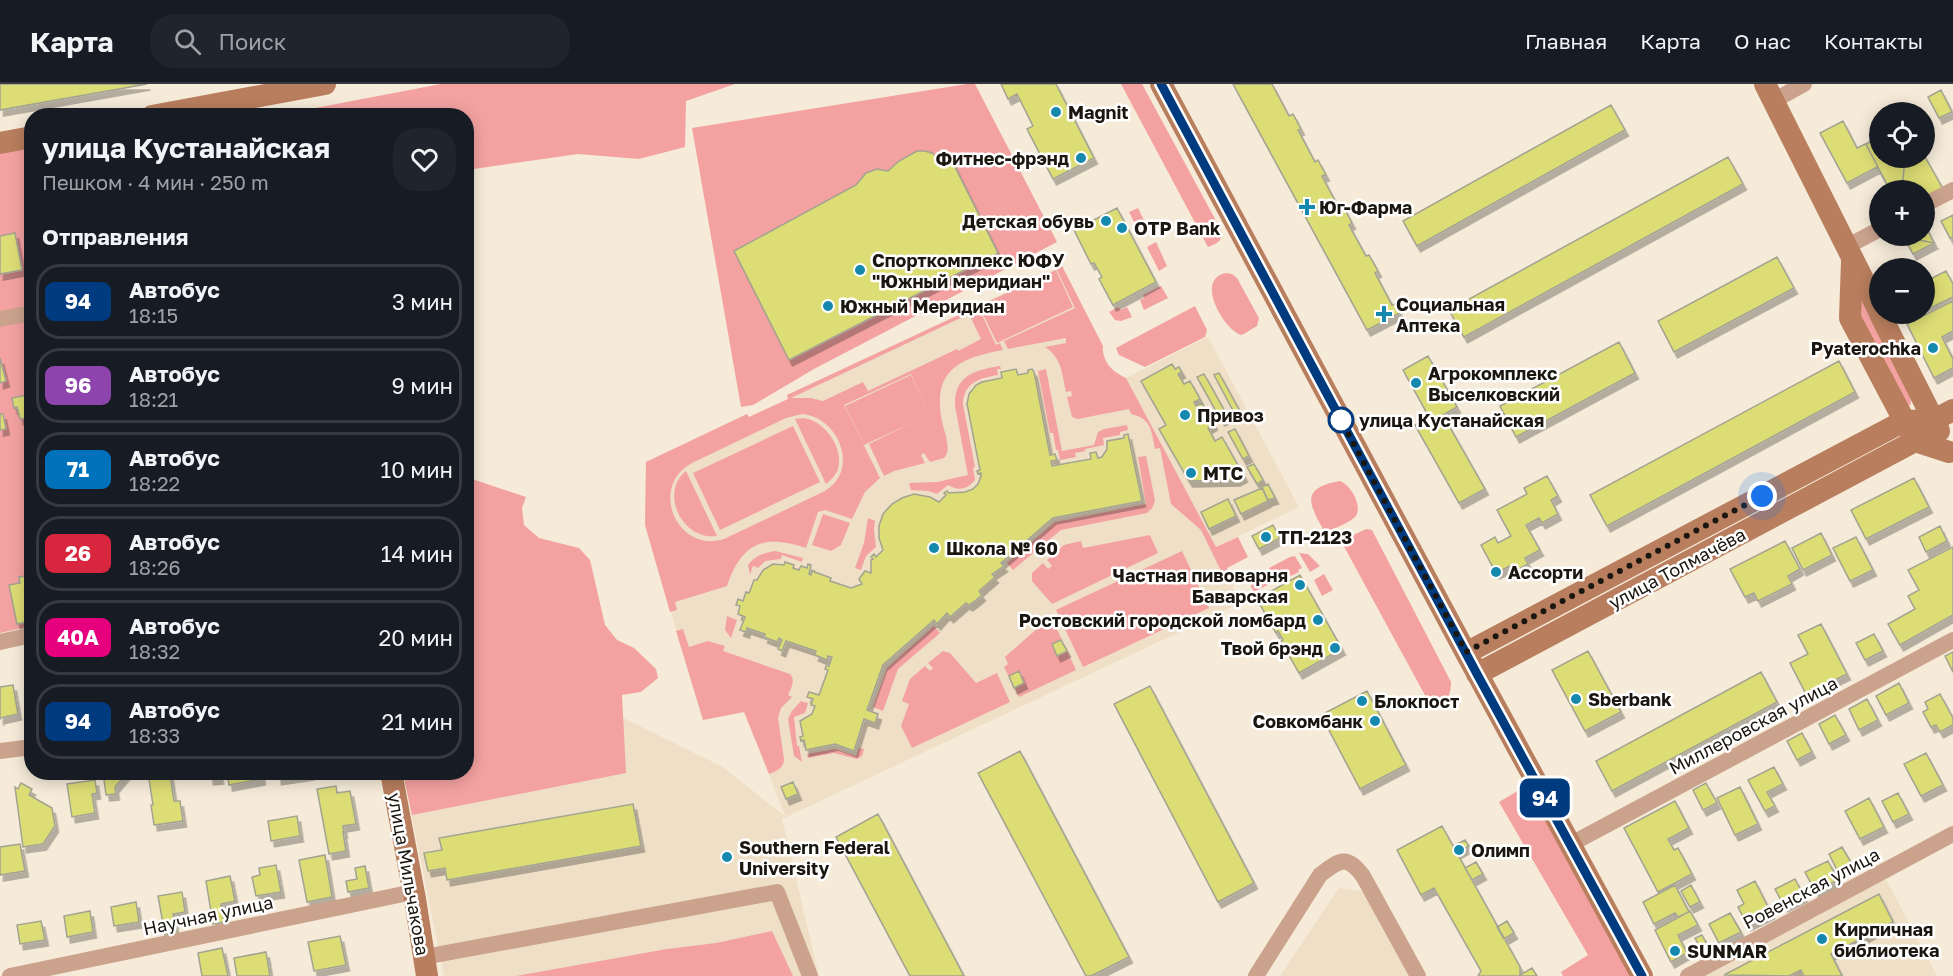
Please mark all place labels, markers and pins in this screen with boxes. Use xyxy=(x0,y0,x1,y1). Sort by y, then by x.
place label: Magnit xyxy=(1068,101,1129,123)
marker: Magnit xyxy=(1049,105,1063,119)
place label: Фитнес-фрэнд xyxy=(936,147,1069,169)
marker: Фитнес-фрэнд xyxy=(1074,151,1088,165)
place label: Юг-Фарма xyxy=(1319,196,1412,218)
marker: Юг-Фарма xyxy=(1300,200,1314,214)
place label: Детская обувь xyxy=(962,210,1094,232)
marker: Детская обувь xyxy=(1099,214,1113,228)
place label: OTP Bank xyxy=(1134,217,1221,239)
marker: OTP Bank xyxy=(1115,221,1129,235)
place label: Спорткомплекс ЮФУ "Южный меридиан" xyxy=(872,249,1065,292)
marker: Спорткомплекс ЮФУ "Южный меридиан" xyxy=(853,263,867,277)
place label: Социальная Аптека xyxy=(1396,293,1505,336)
place label: Южный Меридиан xyxy=(840,295,1005,317)
marker: Южный Меридиан xyxy=(821,299,835,313)
marker: Социальная Аптека xyxy=(1377,307,1391,321)
place label: Pyaterochka xyxy=(1811,337,1921,359)
marker: Pyaterochka xyxy=(1926,341,1940,355)
place label: Агрокомплекс Выселковский xyxy=(1428,362,1560,405)
marker: Агрокомплекс Выселковский xyxy=(1409,376,1423,390)
place label: Привоз xyxy=(1197,404,1264,426)
marker: улица Кустанайская xyxy=(1328,407,1354,433)
marker: Привоз xyxy=(1178,408,1192,422)
place label: улица Кустанайская xyxy=(1359,409,1544,431)
place label: МТС xyxy=(1203,462,1244,484)
marker: МТС xyxy=(1184,466,1198,480)
place label: ТП-2123 xyxy=(1278,526,1352,548)
marker: ТП-2123 xyxy=(1259,530,1273,544)
place label: Школа № 60 xyxy=(946,537,1058,559)
marker: Школа № 60 xyxy=(927,541,941,555)
place label: Ассорти xyxy=(1508,561,1583,583)
place label: Частная пивоварня Баварская xyxy=(1113,564,1288,607)
marker: Ассорти xyxy=(1489,565,1503,579)
marker: Частная пивоварня Баварская xyxy=(1293,578,1307,592)
place label: Ростовский городской ломбард xyxy=(1019,609,1306,631)
marker: Ростовский городской ломбард xyxy=(1311,613,1325,627)
place label: Твой брэнд xyxy=(1221,637,1323,659)
marker: Твой брэнд xyxy=(1328,641,1342,655)
place label: Sberbank xyxy=(1588,688,1672,710)
place label: Блокпост xyxy=(1374,690,1459,712)
marker: Sberbank xyxy=(1569,692,1583,706)
marker: Блокпост xyxy=(1355,694,1369,708)
place label: Совкомбанк xyxy=(1252,710,1364,732)
marker: Совкомбанк xyxy=(1368,714,1382,728)
place label: Southern Federal University xyxy=(739,836,890,879)
place label: Олимп xyxy=(1471,839,1530,861)
marker: Олимп xyxy=(1452,843,1466,857)
marker: Southern Federal University xyxy=(720,850,734,864)
place label: Кирпичная библиотека xyxy=(1834,918,1939,961)
marker: Кирпичная библиотека xyxy=(1815,932,1829,946)
place label: SUNMAR xyxy=(1687,940,1767,962)
marker: SUNMAR xyxy=(1668,944,1682,958)

